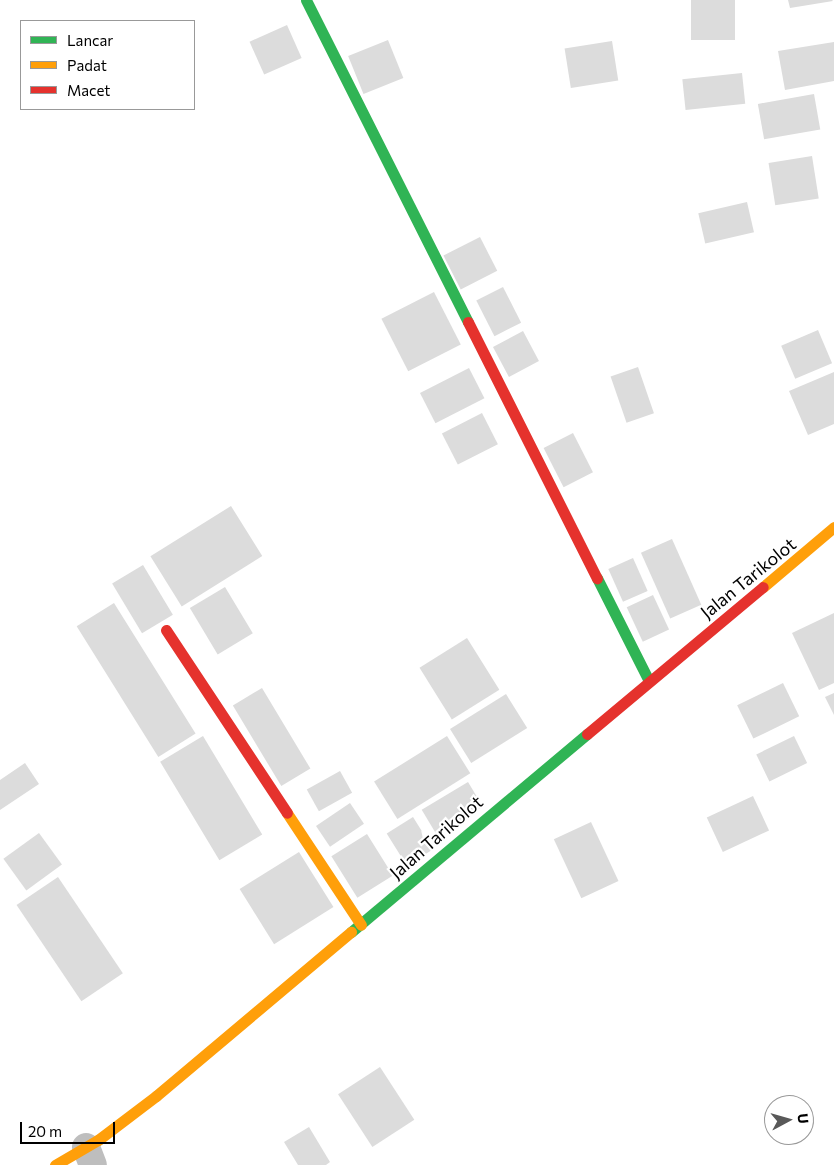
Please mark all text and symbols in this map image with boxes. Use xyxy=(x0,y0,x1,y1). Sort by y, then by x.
legend xyxy=(20,20,195,110)
text: Lancar xyxy=(67,31,113,49)
text: Padat xyxy=(67,56,107,74)
text: Macet xyxy=(67,81,110,99)
street label: Jalan Tarikolot xyxy=(696,533,800,623)
street label: Jalan Tarikolot xyxy=(385,791,487,883)
north arrow xyxy=(764,1095,814,1145)
scale bar xyxy=(22,1112,118,1144)
text: U xyxy=(794,1113,812,1124)
text: 20 m xyxy=(28,1122,62,1140)

